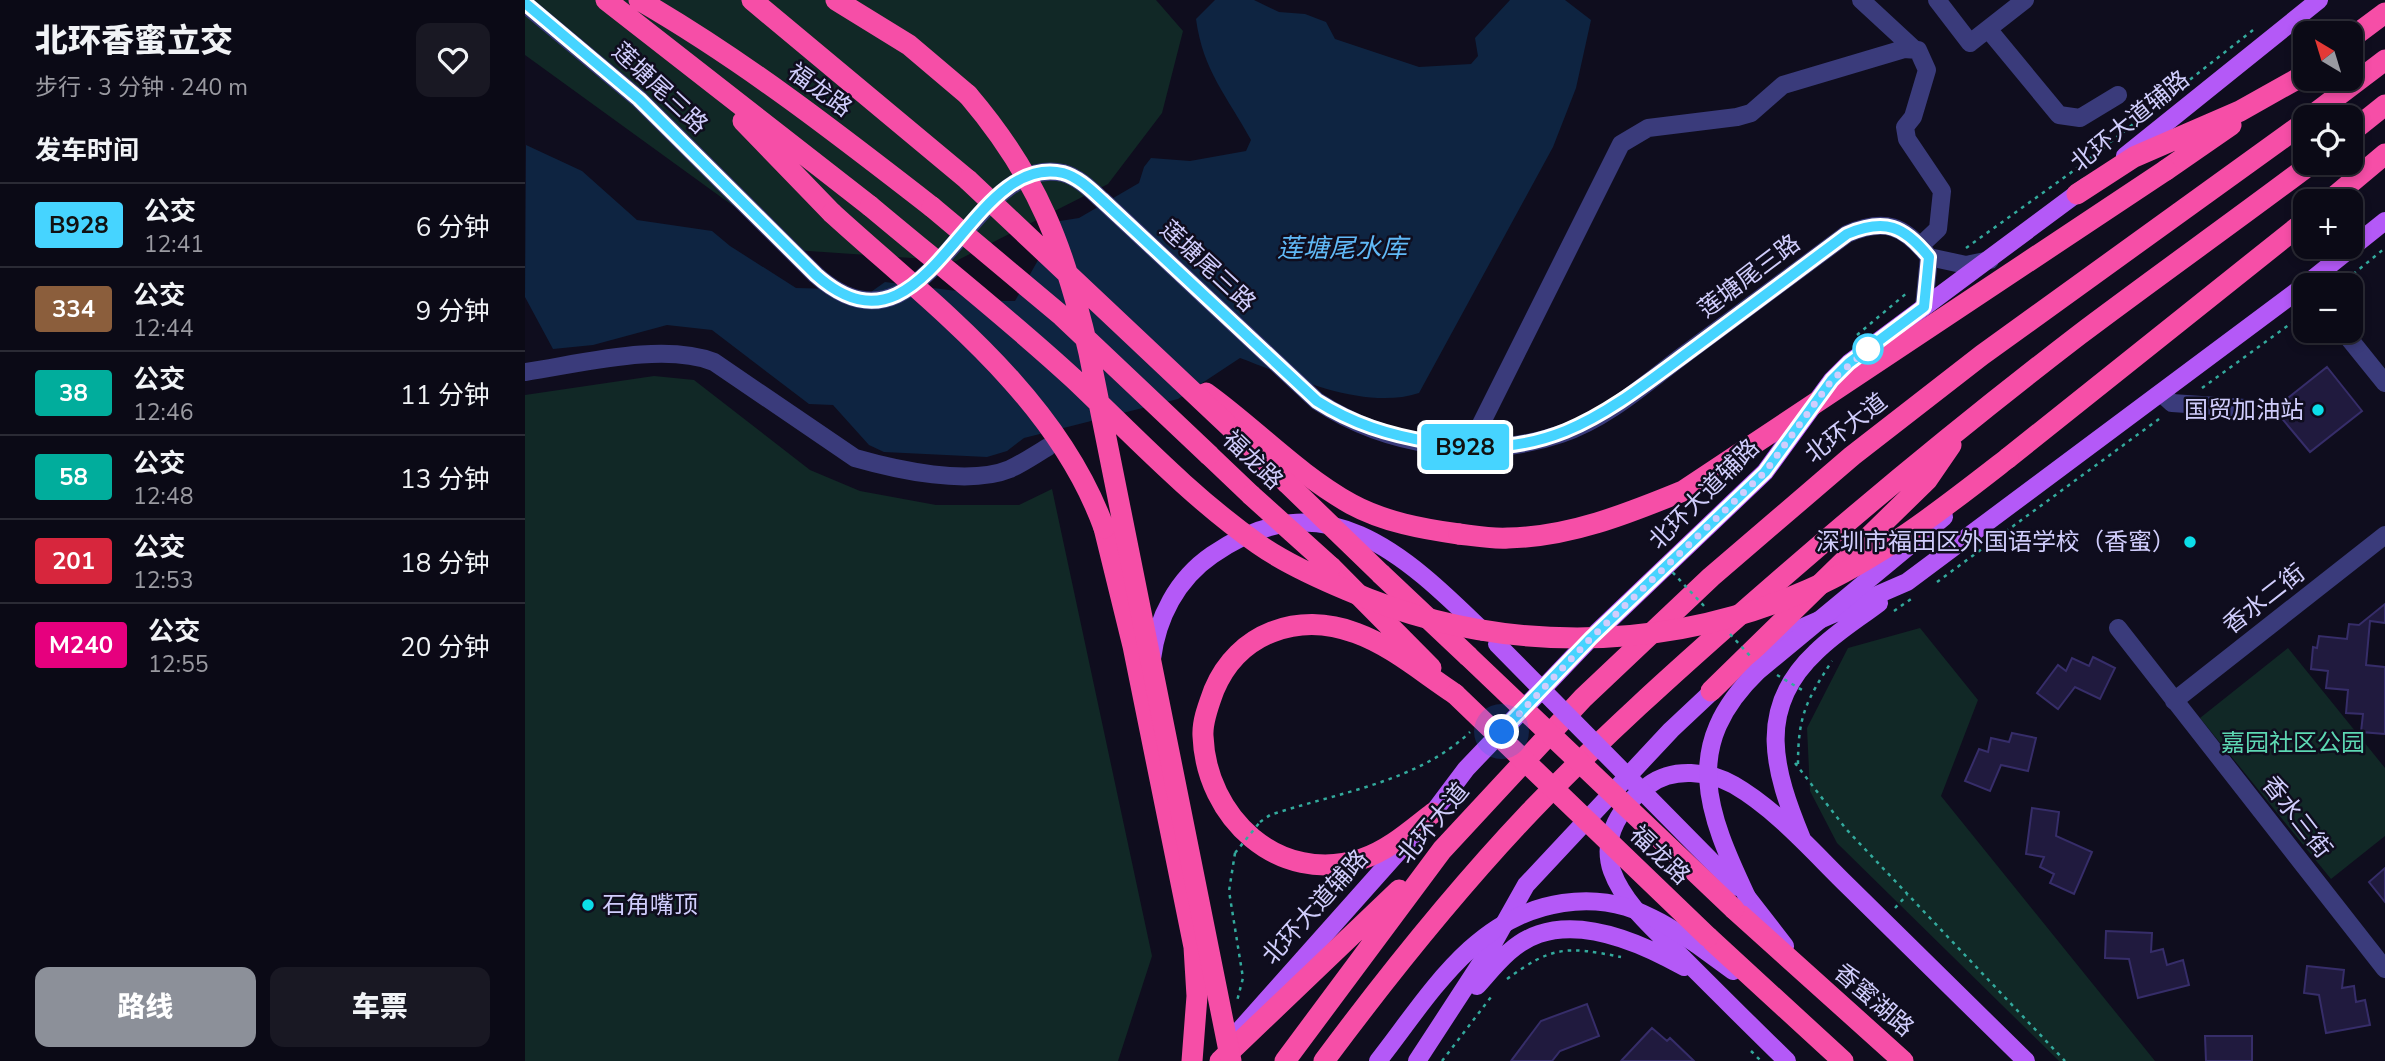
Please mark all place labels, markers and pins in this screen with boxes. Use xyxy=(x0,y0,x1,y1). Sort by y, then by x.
unlabelled marker xyxy=(1853,334,1883,364)
place label: 国贸加油站 xyxy=(2184,394,2304,426)
marker: 国贸加油站 xyxy=(2310,402,2326,418)
place label: 深圳市福田区外国语学校（香蜜） xyxy=(1816,526,2176,558)
marker: 深圳市福田区外国语学校（香蜜） xyxy=(2182,534,2198,550)
place label: 石角嘴顶 xyxy=(602,889,698,921)
marker: 石角嘴顶 xyxy=(580,897,596,913)

